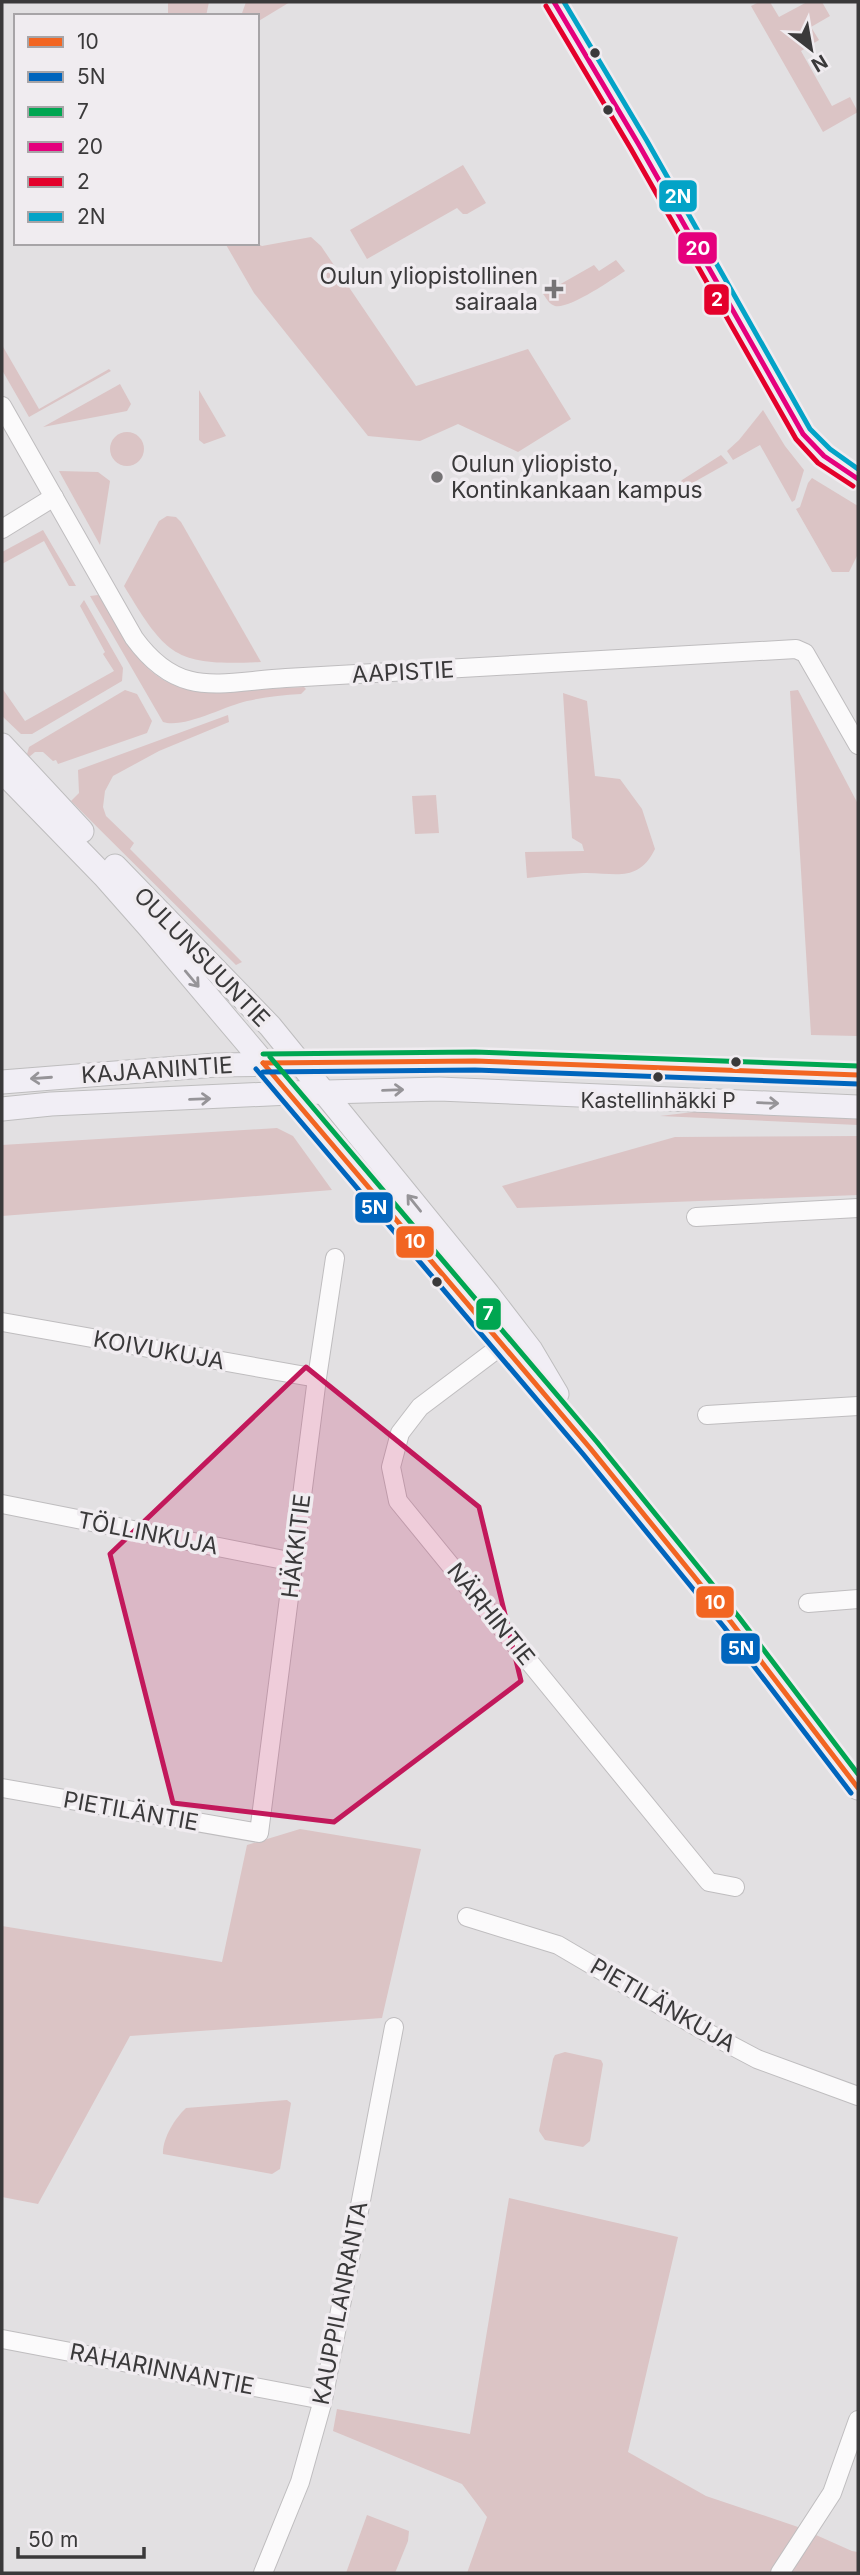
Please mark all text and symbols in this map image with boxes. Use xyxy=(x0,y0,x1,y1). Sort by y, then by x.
legend xyxy=(14,14,259,245)
north arrow xyxy=(776,14,846,84)
text: 10 xyxy=(77,29,99,54)
unlabelled marker xyxy=(588,46,602,60)
text: N xyxy=(807,50,832,77)
text: 5N xyxy=(77,64,106,89)
text: 7 xyxy=(77,99,89,124)
unlabelled marker xyxy=(601,103,615,117)
text: 20 xyxy=(77,134,103,159)
text: 2 xyxy=(77,169,90,194)
line badge: 2N xyxy=(658,179,698,213)
text: 2N xyxy=(665,185,691,208)
text: 2N xyxy=(77,204,106,229)
line badge: 20 xyxy=(677,231,718,265)
text: 20 xyxy=(686,237,710,260)
place label: Oulun yliopistollinen sairaala xyxy=(319,262,538,316)
marker: Oulun yliopistollinen sairaala xyxy=(544,279,564,299)
line badge: 2 xyxy=(703,283,730,316)
text: 2 xyxy=(711,288,723,311)
place label: Oulun yliopisto, Kontinkankaan kampus xyxy=(451,450,703,504)
marker: Oulun yliopisto, Kontinkankaan kampus xyxy=(429,469,445,485)
street label: AAPISTIE xyxy=(351,655,455,689)
street label: OULUNSUUNTIE xyxy=(128,881,276,1033)
one-way arrow xyxy=(184,970,200,988)
street label: KAJAANINTIE xyxy=(80,1051,234,1089)
unlabelled marker xyxy=(729,1055,743,1069)
marker: Kastellinhäkki P xyxy=(651,1070,665,1084)
one-way arrow xyxy=(30,1072,53,1085)
one-way arrow xyxy=(382,1084,405,1097)
place label: Kastellinhäkki P xyxy=(580,1088,736,1113)
one-way arrow xyxy=(188,1092,211,1106)
one-way arrow xyxy=(756,1097,779,1110)
line badge: 5N xyxy=(354,1191,394,1224)
one-way arrow xyxy=(406,1194,422,1212)
text: 5N xyxy=(361,1196,387,1219)
line badge: 10 xyxy=(395,1225,435,1259)
text: 10 xyxy=(404,1230,426,1253)
unlabelled marker xyxy=(430,1275,444,1289)
line badge: 7 xyxy=(475,1297,502,1331)
text: 7 xyxy=(482,1302,494,1325)
street label: KOIVUKUJA xyxy=(91,1325,227,1375)
street label: HÄKKITIE xyxy=(276,1492,316,1600)
street label: TÖLLINKUJA xyxy=(75,1506,221,1560)
street label: NÄRHINTIE xyxy=(441,1557,541,1671)
line badge: 10 xyxy=(695,1585,735,1619)
text: 10 xyxy=(704,1591,726,1614)
line badge: 5N xyxy=(720,1632,761,1665)
text: 5N xyxy=(728,1637,754,1660)
street label: PIETILÄNTIE xyxy=(61,1785,201,1837)
street label: PIETILÄNKUJA xyxy=(585,1952,741,2058)
street label: KAUPPILANRANTA xyxy=(307,2199,373,2407)
street label: RAHARINNANTIE xyxy=(67,2337,257,2401)
scale bar xyxy=(18,2516,144,2560)
text: 50 m xyxy=(28,2527,78,2552)

